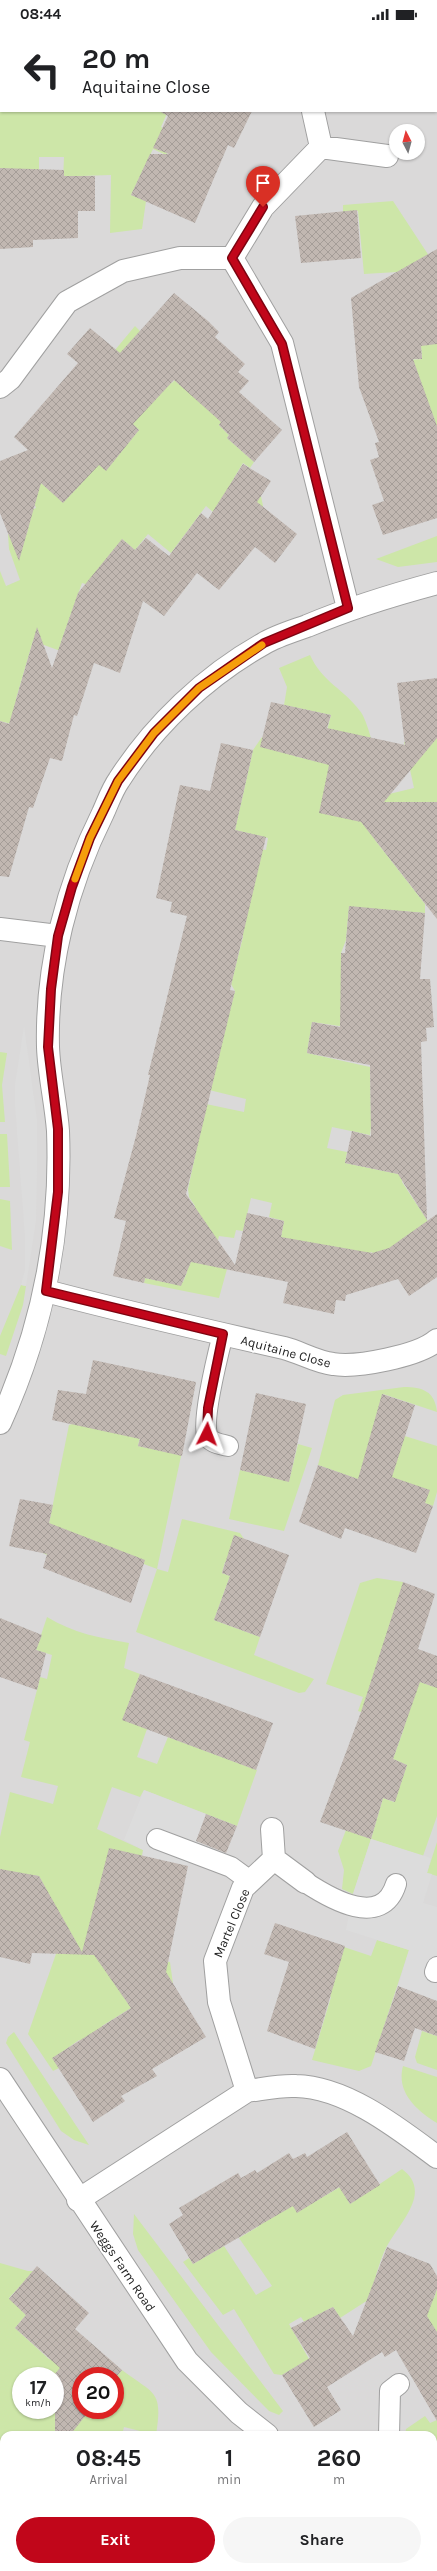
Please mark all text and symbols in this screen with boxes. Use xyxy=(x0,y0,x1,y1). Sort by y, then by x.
text: 08:44 xyxy=(20,5,61,23)
text: 20 m xyxy=(82,42,150,75)
icon: left xyxy=(16,44,68,96)
text: Aquitaine Close xyxy=(82,76,210,98)
north arrow xyxy=(389,124,425,160)
map controls xyxy=(389,124,425,160)
pin xyxy=(246,166,280,207)
icon: arrive xyxy=(252,172,274,194)
street label: Aquitaine Close xyxy=(239,1332,333,1372)
position arrow xyxy=(186,1413,228,1455)
street label: Martel Close xyxy=(210,1886,253,1960)
street label: Weggs Farm Road xyxy=(87,2218,158,2314)
speed limit sign: 20 xyxy=(72,2367,124,2419)
text: 17 xyxy=(29,2376,47,2399)
text: km/h xyxy=(25,2397,51,2409)
text: 08:45 xyxy=(76,2444,141,2472)
text: 1 xyxy=(225,2444,233,2472)
text: 260 xyxy=(317,2444,361,2472)
text: Arrival xyxy=(90,2472,128,2487)
text: min xyxy=(217,2472,241,2487)
text: m xyxy=(333,2472,345,2487)
button: Exit xyxy=(16,2517,215,2563)
button: Share xyxy=(223,2517,421,2563)

